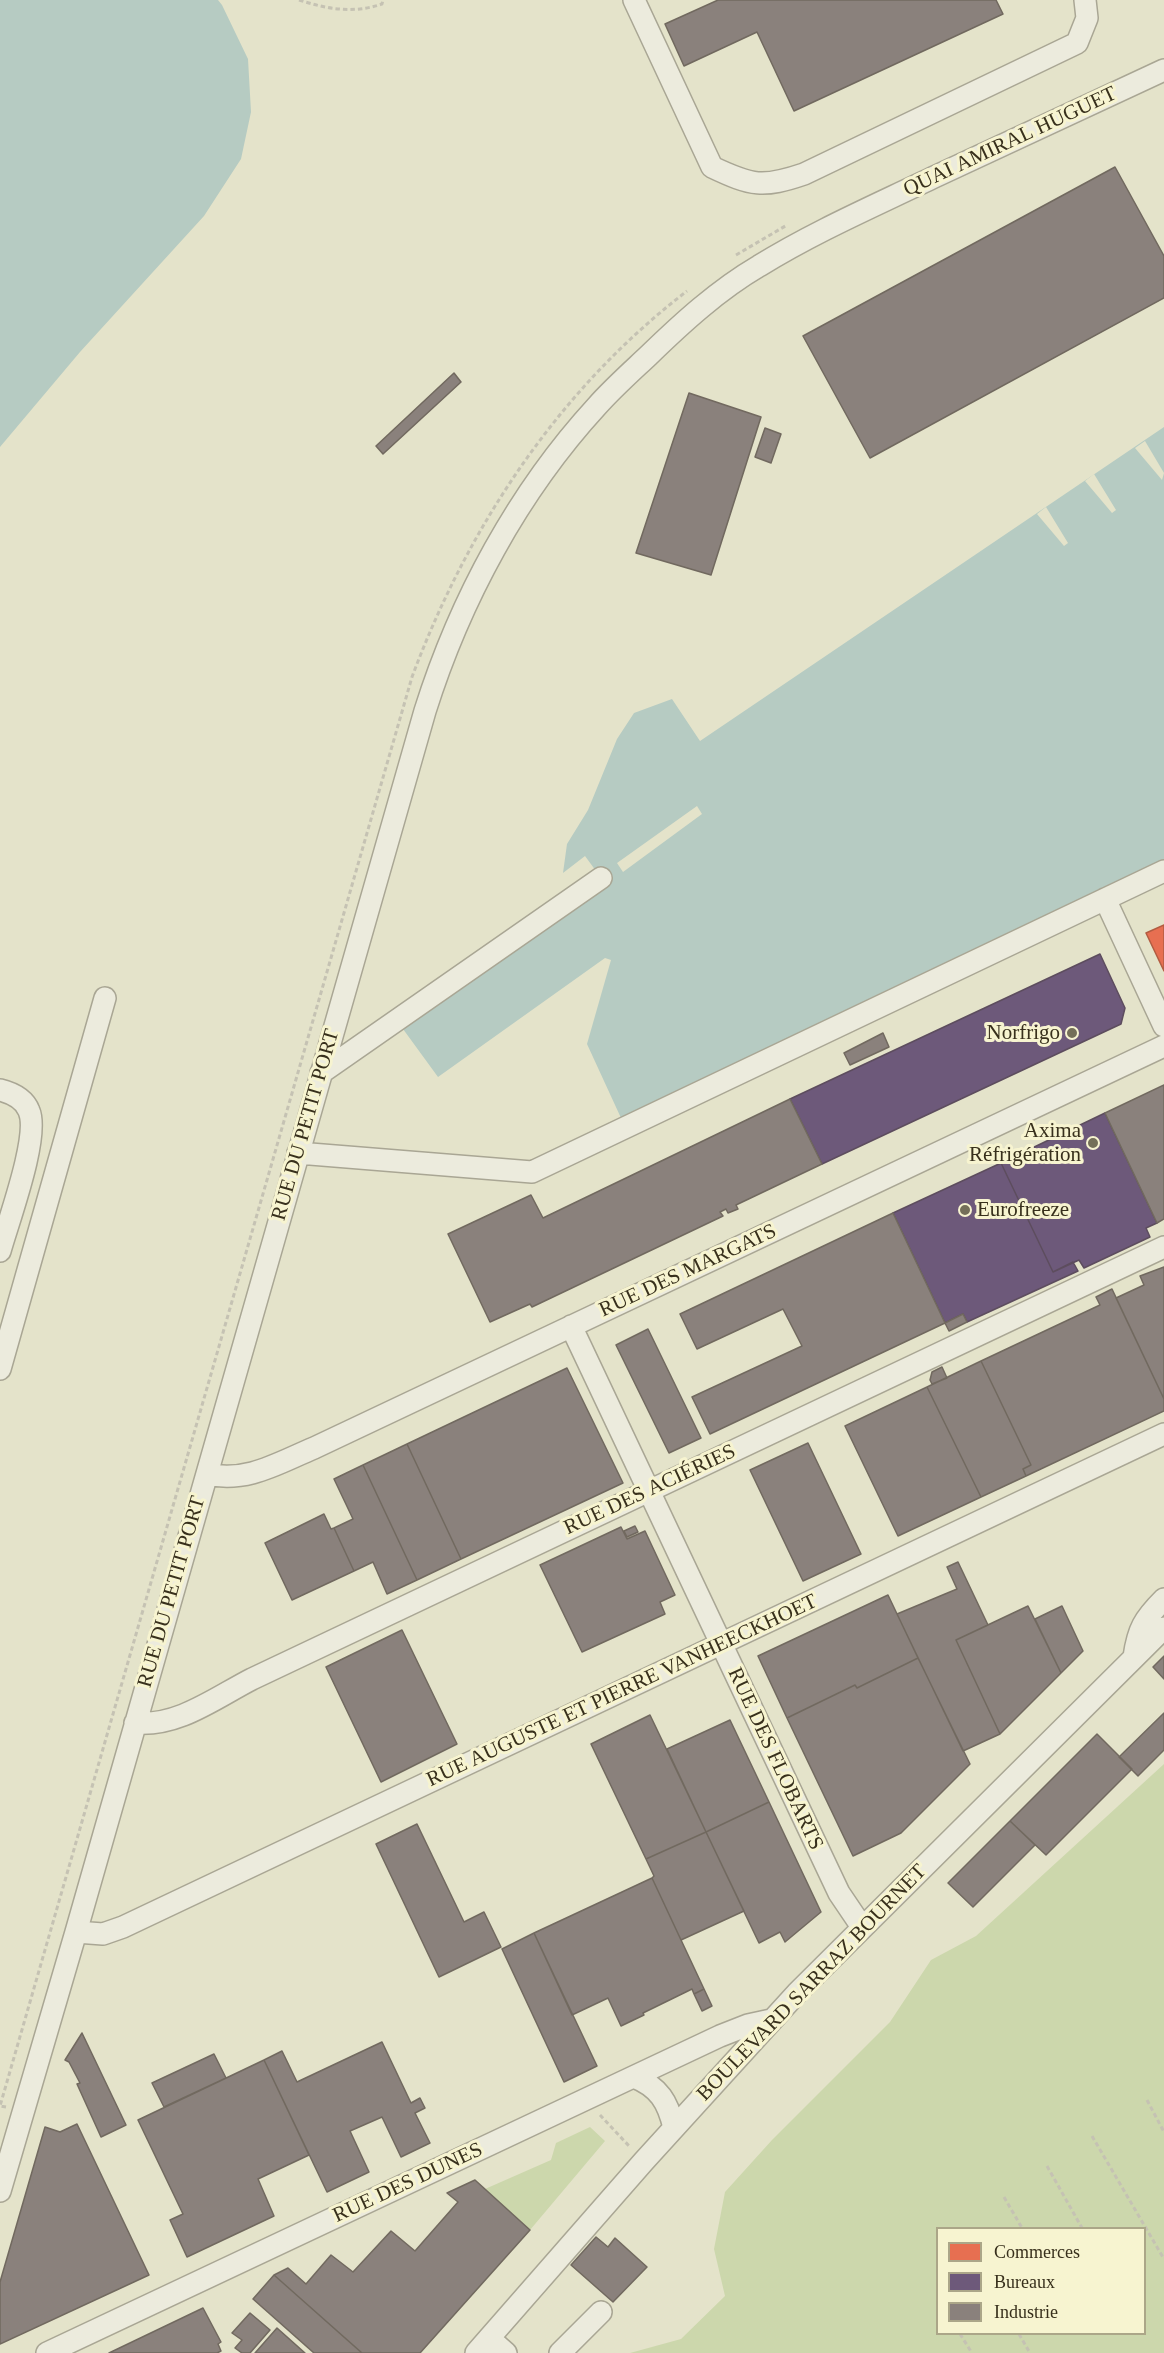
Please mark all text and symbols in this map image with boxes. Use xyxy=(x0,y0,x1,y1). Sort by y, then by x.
street label: QUAI AMIRAL HUGUET xyxy=(899,82,1121,202)
place label: Norfrigo xyxy=(987,1020,1060,1046)
marker: Norfrigo xyxy=(1065,1026,1079,1040)
street label: RUE DU PETIT PORT xyxy=(267,1027,345,1223)
place label: Axima Réfrigération xyxy=(969,1118,1081,1168)
marker: Axima Réfrigération xyxy=(1086,1136,1100,1150)
place label: Eurofreeze xyxy=(977,1197,1069,1223)
marker: Eurofreeze xyxy=(958,1203,972,1217)
street label: RUE DES MARGATS xyxy=(595,1219,781,1323)
street label: RUE DES ACIÉRIES xyxy=(560,1439,740,1541)
street label: RUE DU PETIT PORT xyxy=(133,1494,211,1690)
street label: RUE AUGUSTE ET PIERRE VANHEECKHOET xyxy=(423,1589,821,1793)
street label: RUE DES FLOBARTS xyxy=(722,1664,828,1854)
street label: BOULEVARD SARRAZ BOURNET xyxy=(692,1859,932,2107)
street label: RUE DES DUNES xyxy=(329,2137,487,2229)
legend xyxy=(936,2227,1146,2335)
text: Commerces xyxy=(994,2242,1080,2262)
text: Bureaux xyxy=(994,2272,1055,2292)
text: Industrie xyxy=(994,2302,1058,2322)

